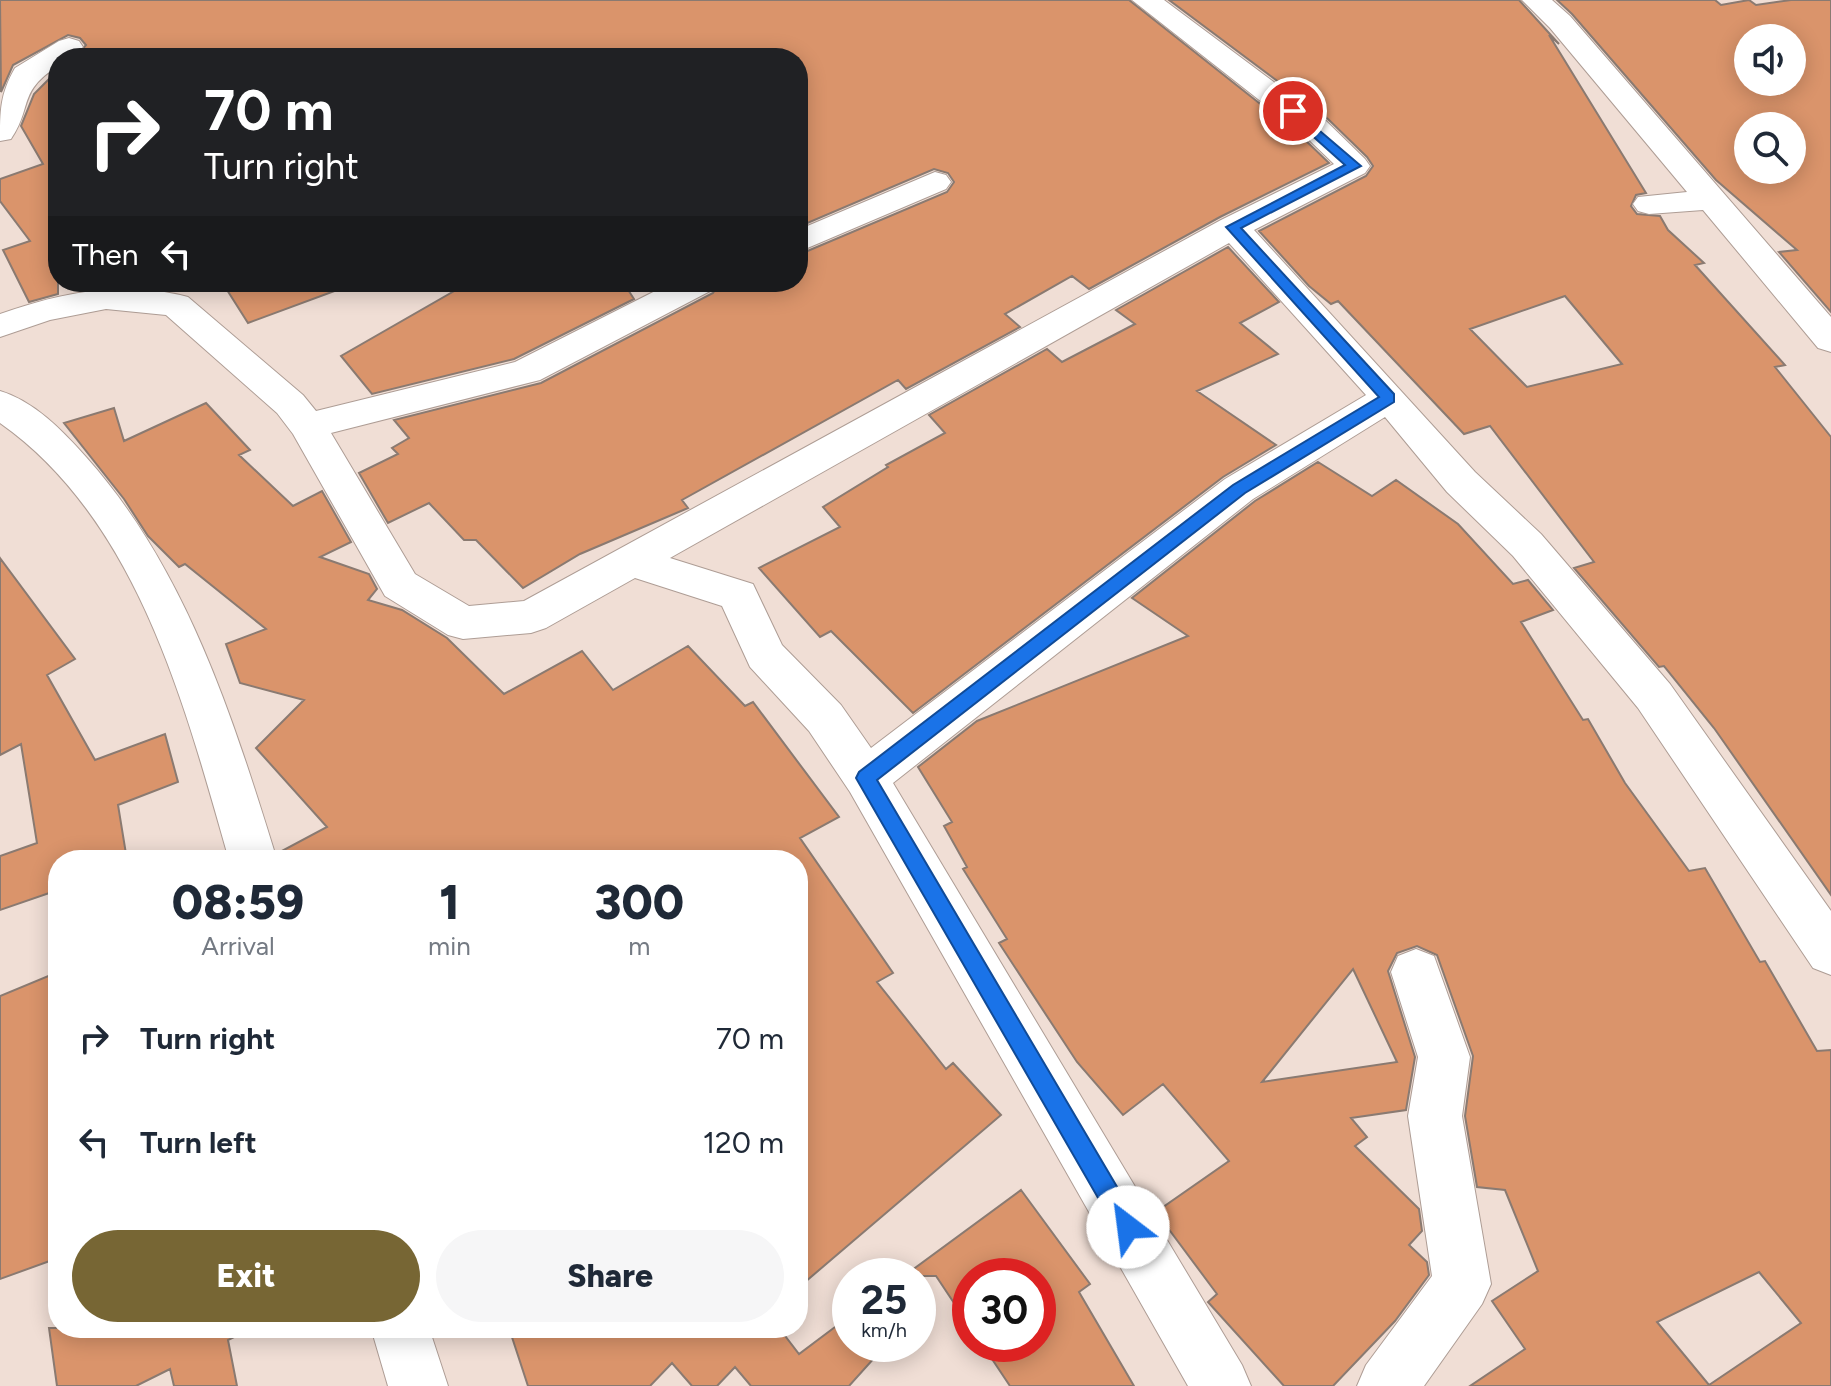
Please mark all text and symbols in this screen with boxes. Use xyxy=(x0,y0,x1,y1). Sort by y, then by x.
map controls xyxy=(1734,24,1806,184)
button: sound xyxy=(1734,24,1806,96)
text: 70 m xyxy=(204,77,334,144)
pin xyxy=(1259,77,1327,145)
icon: right xyxy=(72,80,176,184)
icon: arrive xyxy=(1271,89,1315,133)
button: search xyxy=(1734,112,1806,184)
text: Turn right xyxy=(204,145,359,188)
icon: left xyxy=(154,232,198,276)
text: Then xyxy=(72,236,138,273)
text: 08:59 xyxy=(172,873,304,931)
text: 1 xyxy=(439,873,460,931)
text: 300 xyxy=(595,873,684,931)
text: Arrival xyxy=(201,930,275,962)
text: min xyxy=(428,930,471,962)
text: m xyxy=(628,930,650,962)
icon: right xyxy=(72,1016,116,1060)
text: Turn right xyxy=(140,1020,275,1057)
text: 70 m xyxy=(716,1020,784,1057)
icon: left xyxy=(72,1120,116,1164)
text: Turn left xyxy=(140,1124,257,1161)
text: 120 m xyxy=(703,1124,784,1161)
position arrow xyxy=(1086,1185,1170,1269)
button: Exit xyxy=(72,1230,420,1322)
button: Share xyxy=(436,1230,784,1322)
speed limit sign: 30 xyxy=(952,1258,1056,1362)
text: 25 xyxy=(861,1276,907,1324)
text: km/h xyxy=(861,1318,907,1342)

